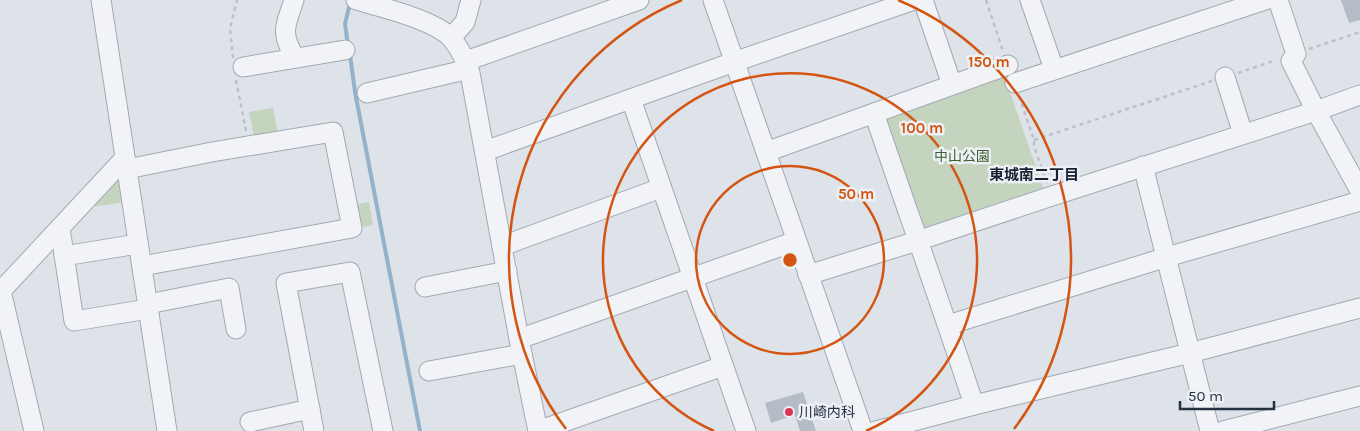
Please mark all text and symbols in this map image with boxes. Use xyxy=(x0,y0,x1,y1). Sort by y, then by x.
text: 150 m xyxy=(968,53,1010,71)
text: 100 m xyxy=(901,119,943,137)
park label: 中山公園 xyxy=(934,148,990,165)
district label: 東城南二丁目 xyxy=(989,166,1079,184)
text: 50 m xyxy=(838,185,874,203)
centre of rings xyxy=(781,251,799,269)
scale bar xyxy=(1180,378,1274,410)
text: 50 m xyxy=(1188,387,1223,405)
place label: 川崎内科 xyxy=(799,404,855,421)
marker: 川崎内科 xyxy=(783,406,795,418)

